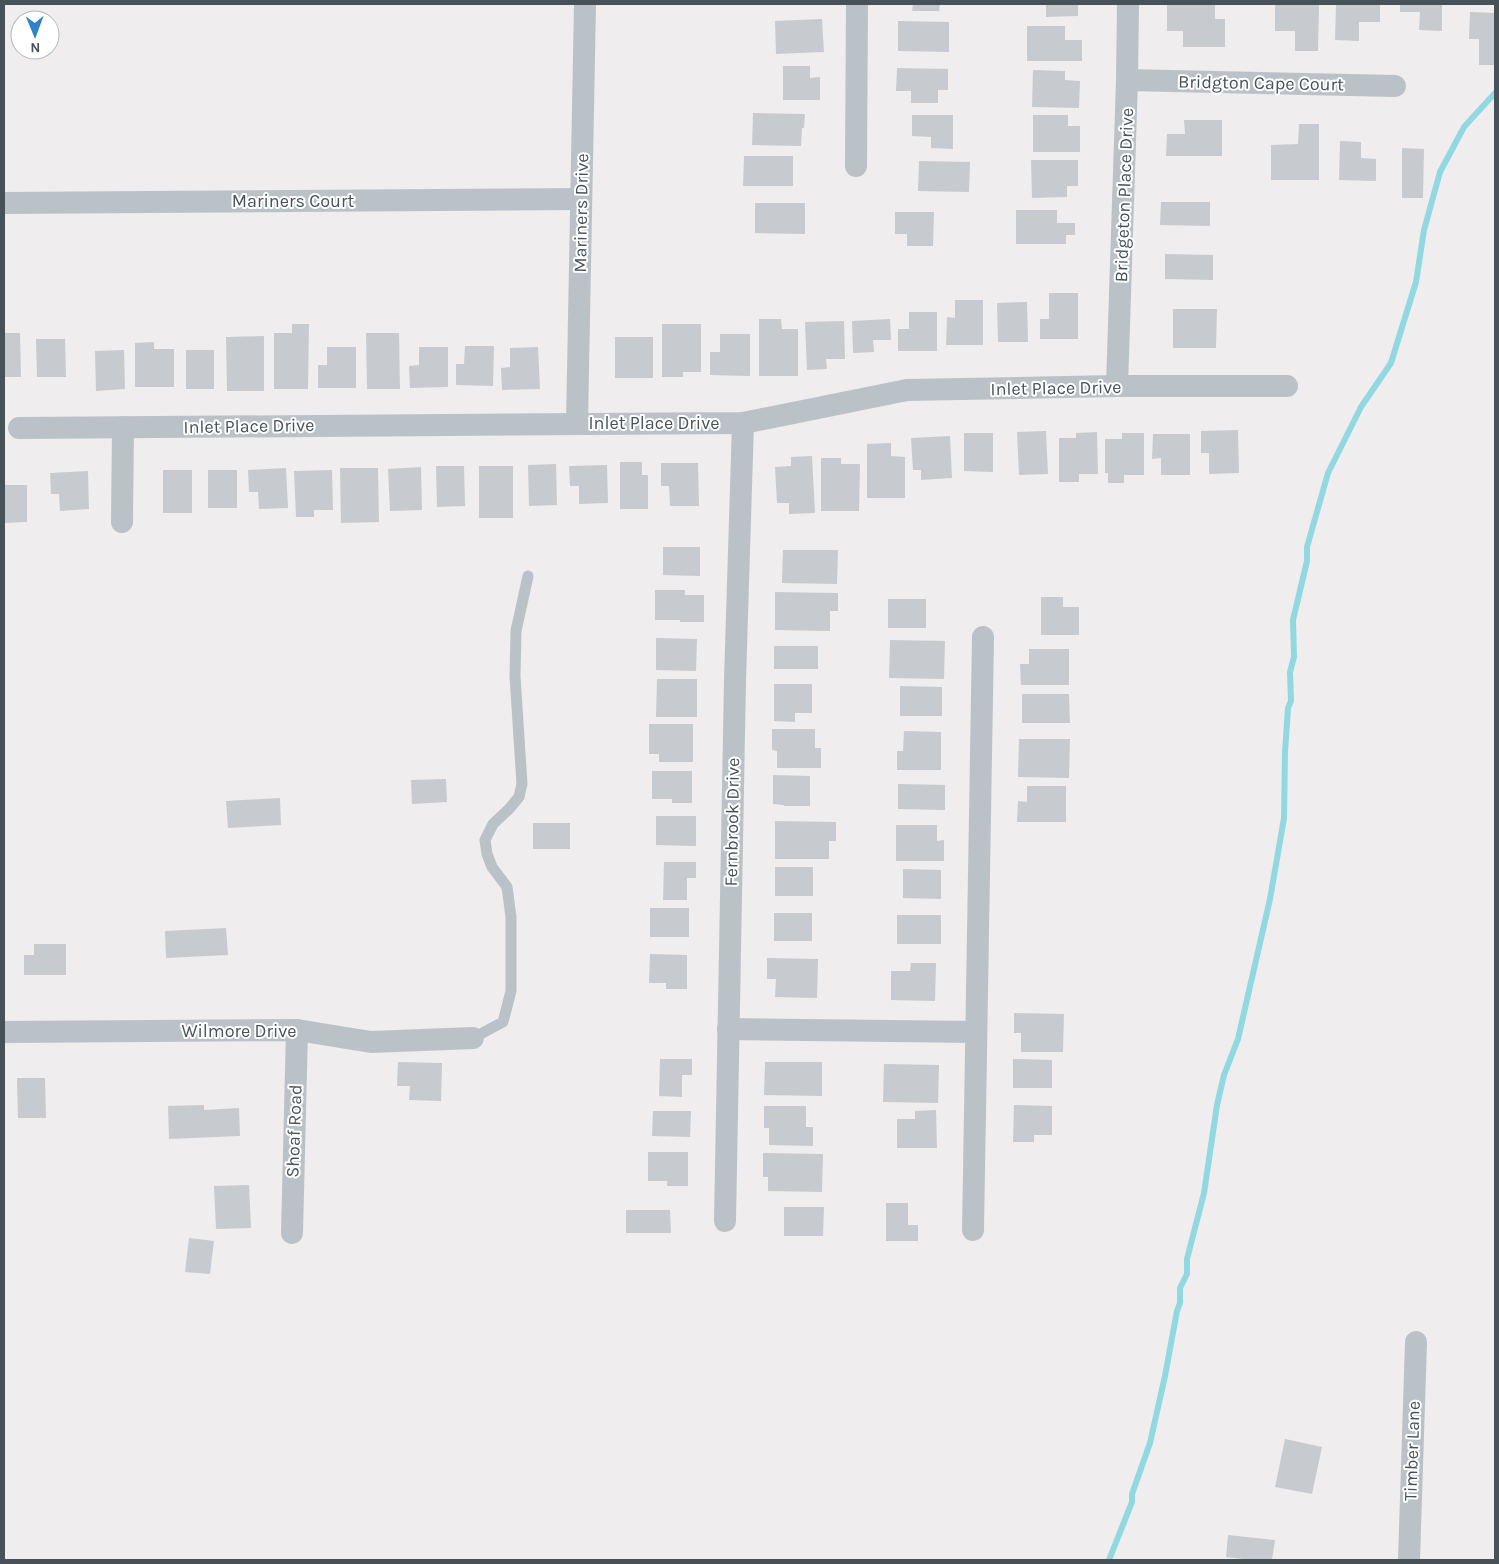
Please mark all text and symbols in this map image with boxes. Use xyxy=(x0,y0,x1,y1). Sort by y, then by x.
north arrow xyxy=(10,10,60,60)
text: N xyxy=(30,39,40,56)
street label: Bridgton Cape Court xyxy=(1178,71,1344,95)
street label: Bridgeton Place Drive xyxy=(1110,107,1138,283)
street label: Mariners Drive xyxy=(569,153,593,273)
street label: Mariners Court xyxy=(232,190,354,212)
street label: Inlet Place Drive xyxy=(990,376,1122,400)
street label: Inlet Place Drive xyxy=(589,412,720,434)
street label: Inlet Place Drive xyxy=(183,414,315,438)
street label: Fernbrook Drive xyxy=(720,757,744,887)
street label: Wilmore Drive xyxy=(181,1020,297,1042)
street label: Shoaf Road xyxy=(281,1084,307,1178)
street label: Timber Lane xyxy=(1399,1400,1425,1502)

